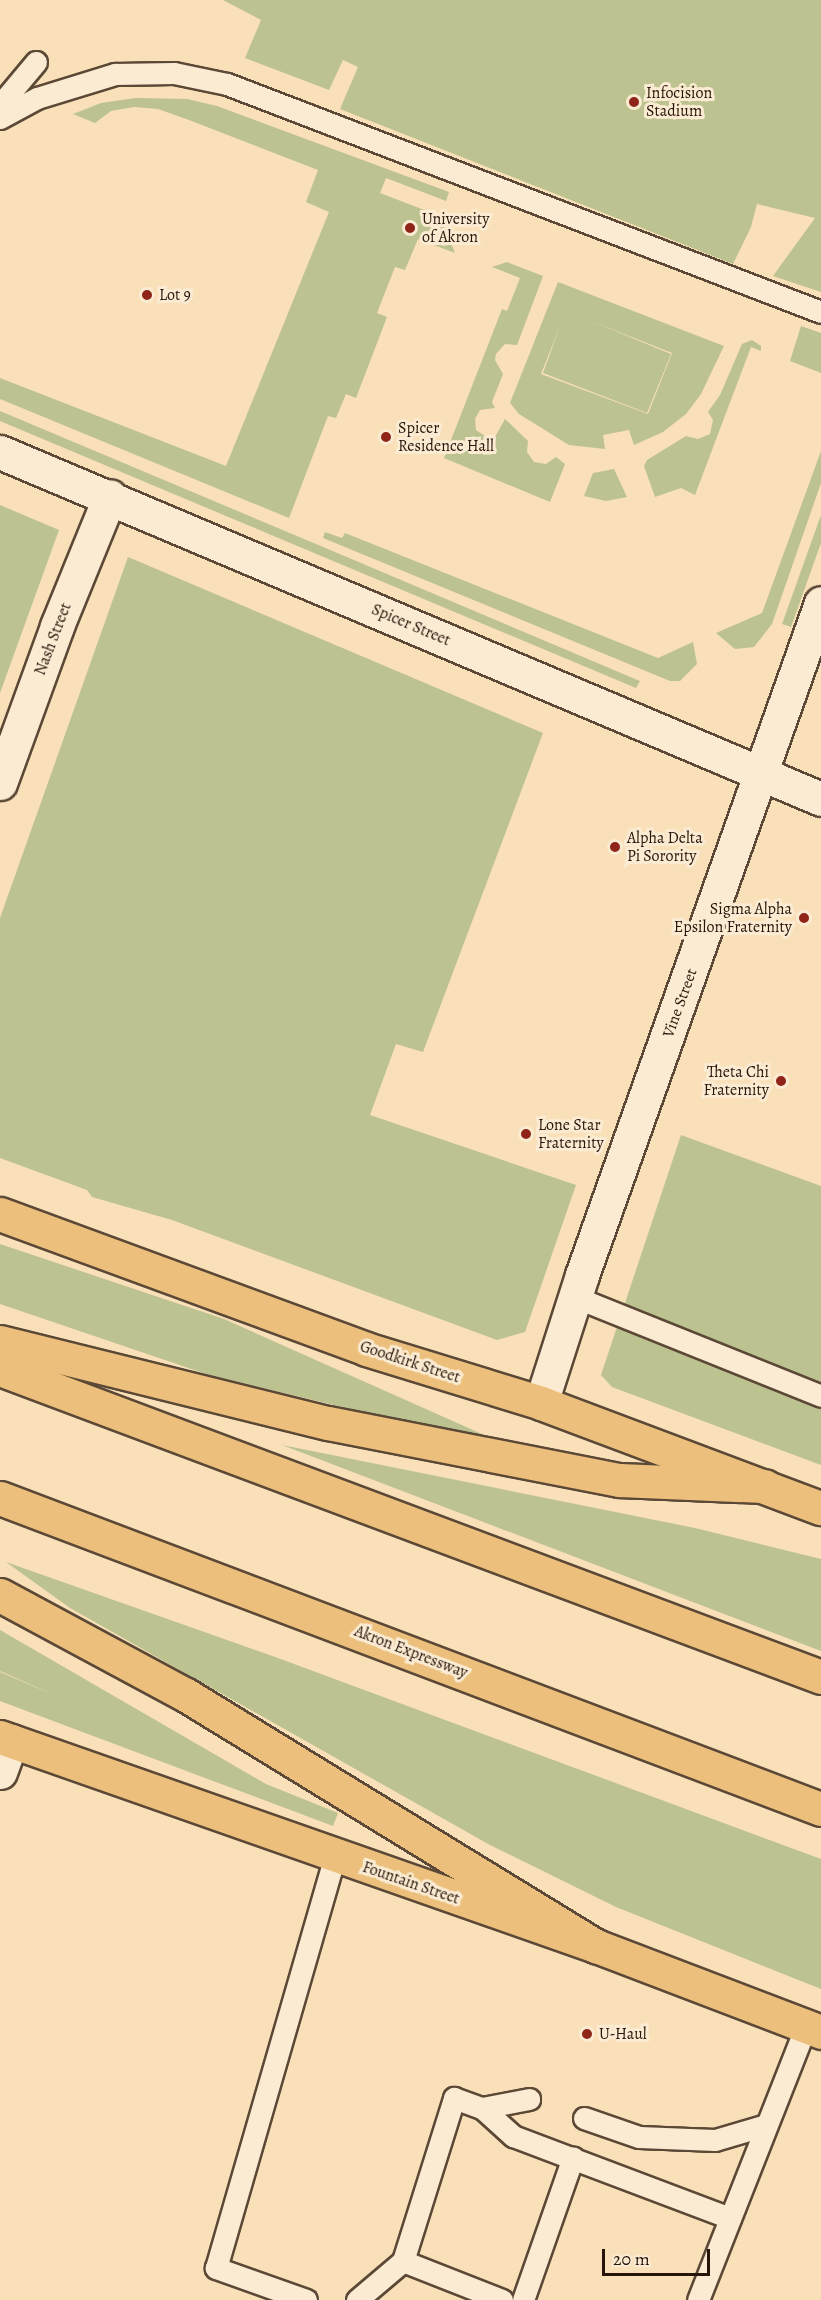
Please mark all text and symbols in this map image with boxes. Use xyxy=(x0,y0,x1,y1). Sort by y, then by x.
place label: Infocision Stadium xyxy=(646,83,712,121)
marker: Infocision Stadium xyxy=(627,95,641,109)
place label: University of Akron xyxy=(422,209,489,247)
marker: University of Akron xyxy=(403,221,417,235)
place label: Lot 9 xyxy=(159,285,191,305)
marker: Lot 9 xyxy=(140,288,154,302)
place label: Spicer Residence Hall xyxy=(398,418,494,456)
marker: Spicer Residence Hall xyxy=(379,430,393,444)
street label: Nash Street xyxy=(30,600,76,678)
street label: Spicer Street xyxy=(369,600,453,650)
place label: Alpha Delta Pi Sorority xyxy=(627,828,703,866)
marker: Alpha Delta Pi Sorority xyxy=(608,840,622,854)
place label: Sigma Alpha Epsilon Fraternity xyxy=(674,899,792,937)
marker: Sigma Alpha Epsilon Fraternity xyxy=(797,911,811,925)
street label: Vine Street xyxy=(659,966,701,1040)
place label: Theta Chi Fraternity xyxy=(703,1062,769,1100)
marker: Theta Chi Fraternity xyxy=(774,1074,788,1088)
place label: Lone Star Fraternity xyxy=(538,1115,604,1153)
marker: Lone Star Fraternity xyxy=(519,1127,533,1141)
street label: Goodkirk Street xyxy=(358,1337,462,1387)
street label: Akron Expressway xyxy=(352,1622,470,1682)
street label: Fountain Street xyxy=(360,1857,462,1909)
place label: U-Haul xyxy=(599,2024,647,2044)
marker: U-Haul xyxy=(580,2027,594,2041)
scale bar xyxy=(605,2237,713,2275)
text: 20 m xyxy=(613,2247,650,2271)

